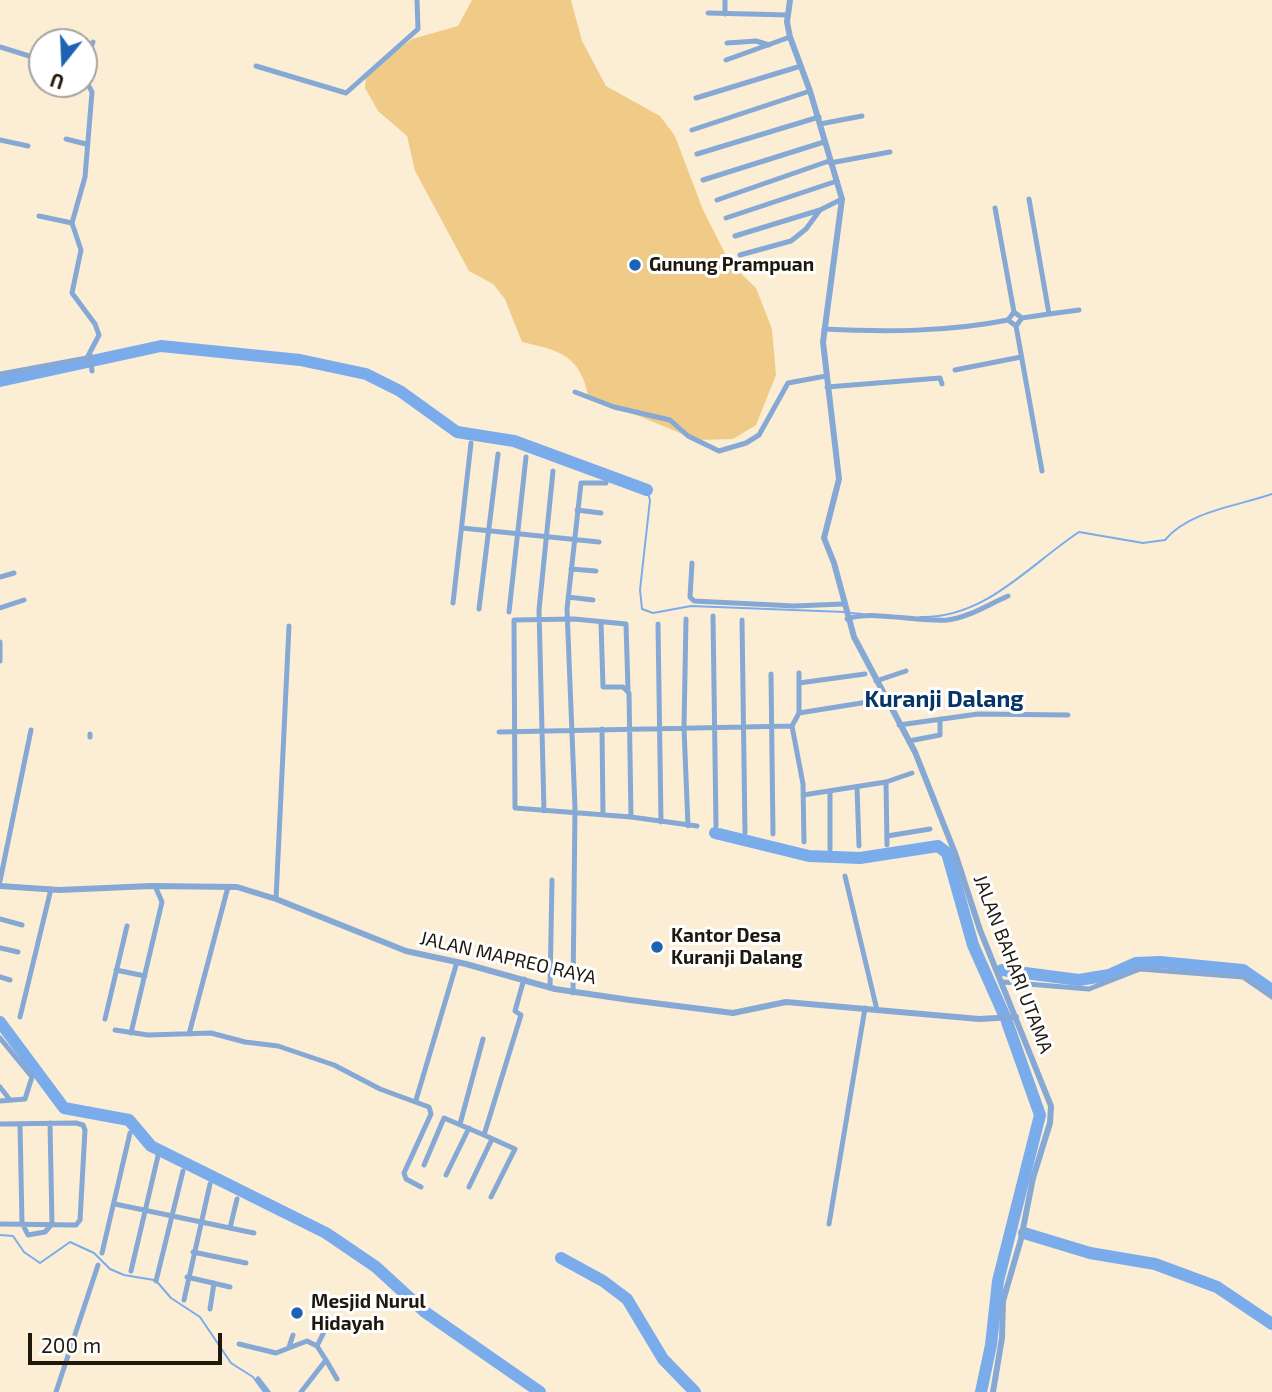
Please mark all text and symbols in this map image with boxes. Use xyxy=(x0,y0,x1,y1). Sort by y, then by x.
north arrow xyxy=(28,28,98,98)
text: U xyxy=(47,69,67,95)
place label: Gunung Prampuan xyxy=(649,254,814,276)
marker: Gunung Prampuan xyxy=(627,257,643,273)
district label: Kuranji Dalang xyxy=(864,685,1024,713)
street label: JALAN BAHARI UTAMA xyxy=(968,871,1058,1057)
place label: Kantor Desa Kuranji Dalang xyxy=(671,925,802,969)
street label: JALAN MAPREO RAYA xyxy=(417,927,599,989)
marker: Kantor Desa Kuranji Dalang xyxy=(649,939,665,955)
place label: Mesjid Nurul Hidayah xyxy=(311,1291,426,1335)
marker: Mesjid Nurul Hidayah xyxy=(289,1305,305,1321)
scale bar xyxy=(32,1318,226,1362)
text: 200 m xyxy=(41,1332,101,1357)

